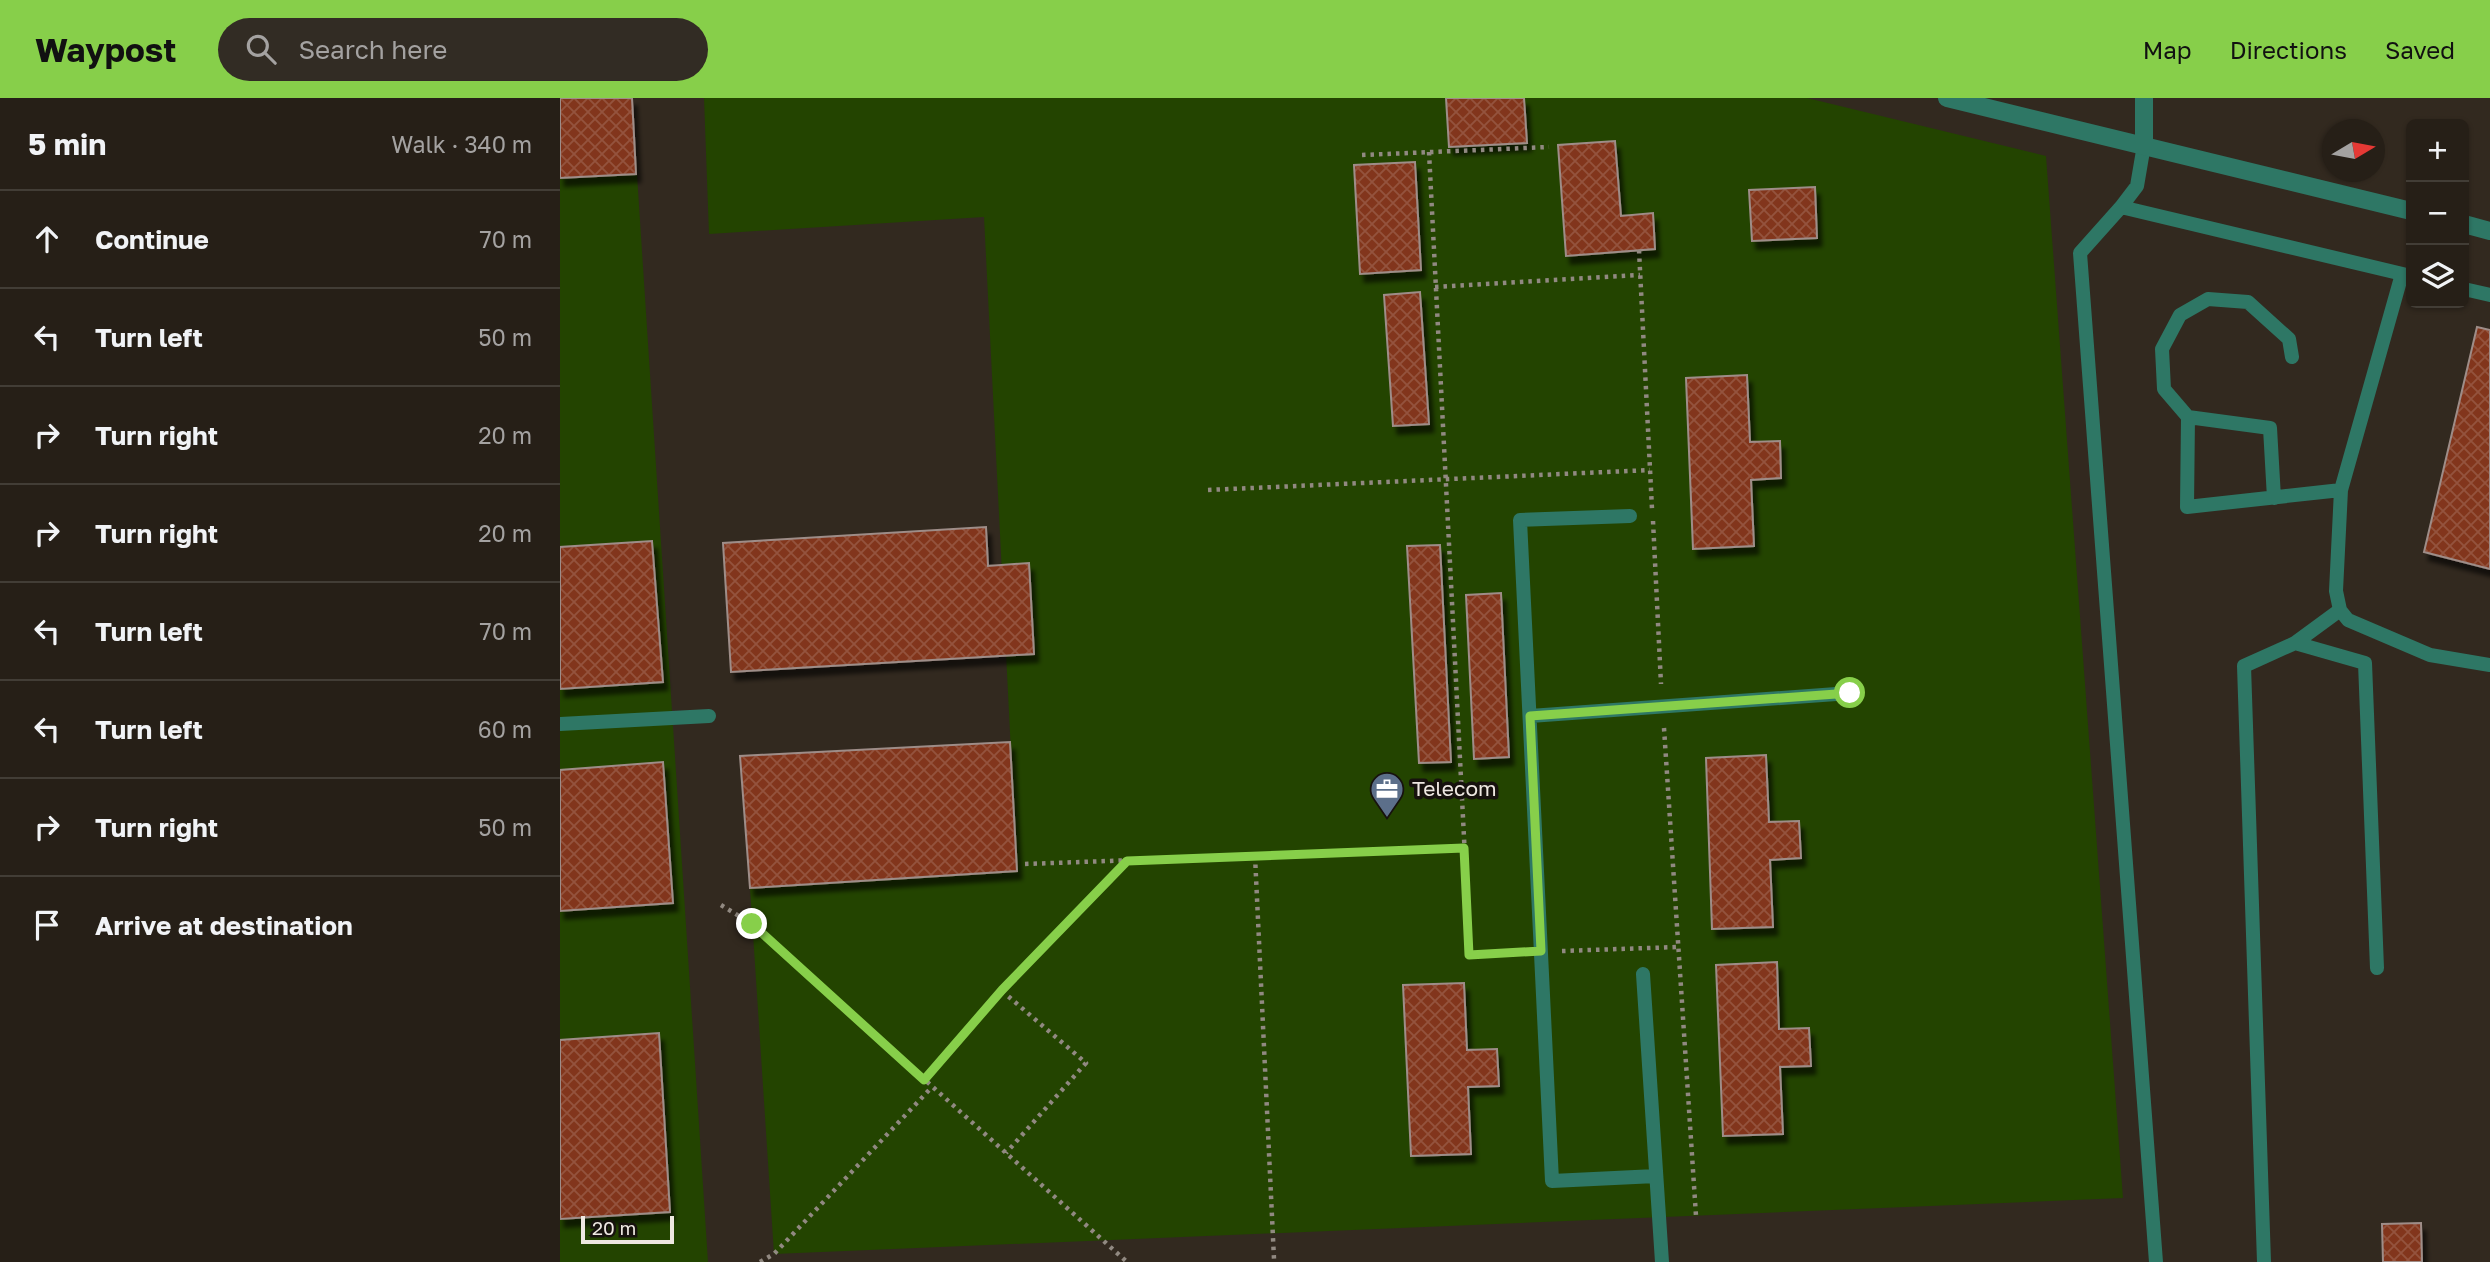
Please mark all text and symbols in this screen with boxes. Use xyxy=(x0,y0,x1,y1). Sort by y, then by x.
search box xyxy=(218,18,708,81)
text: Waypost xyxy=(35,30,176,69)
icon: search xyxy=(242,30,280,68)
text: Search here xyxy=(298,34,447,65)
text: Map xyxy=(2143,35,2192,64)
text: Directions xyxy=(2230,35,2347,64)
text: Saved xyxy=(2385,35,2455,64)
north arrow xyxy=(2322,119,2385,182)
map controls xyxy=(2406,119,2469,308)
button: + xyxy=(2406,119,2469,182)
text: 5 min xyxy=(28,126,106,162)
text: Walk · 340 m xyxy=(391,130,532,158)
button: − xyxy=(2406,182,2469,245)
icon: ahead xyxy=(28,220,66,258)
text: Continue xyxy=(95,224,209,255)
text: 70 m xyxy=(479,225,532,253)
button: layers xyxy=(2406,245,2469,308)
icon: left xyxy=(28,318,66,356)
text: Turn left xyxy=(95,322,203,353)
text: 50 m xyxy=(478,323,532,351)
icon: right xyxy=(28,416,66,454)
text: Turn right xyxy=(95,420,218,451)
text: 20 m xyxy=(478,421,532,449)
icon: right xyxy=(28,514,66,552)
text: Turn right xyxy=(95,518,218,549)
text: 20 m xyxy=(478,519,532,547)
icon: left xyxy=(28,612,66,650)
text: Turn left xyxy=(95,616,203,647)
text: 70 m xyxy=(479,617,532,645)
route start xyxy=(1834,677,1865,708)
icon: left xyxy=(28,710,66,748)
text: Turn left xyxy=(95,714,203,745)
text: 60 m xyxy=(478,715,532,743)
office icon: Telecom xyxy=(1368,770,1406,819)
place label: Telecom xyxy=(1412,775,1497,801)
icon: right xyxy=(28,808,66,846)
text: Turn right xyxy=(95,812,218,843)
text: 50 m xyxy=(478,813,532,841)
icon: arrive xyxy=(28,906,66,944)
route end xyxy=(736,908,767,939)
text: Arrive at destination xyxy=(95,910,353,941)
scale bar xyxy=(581,1213,674,1245)
text: 20 m xyxy=(592,1216,636,1239)

